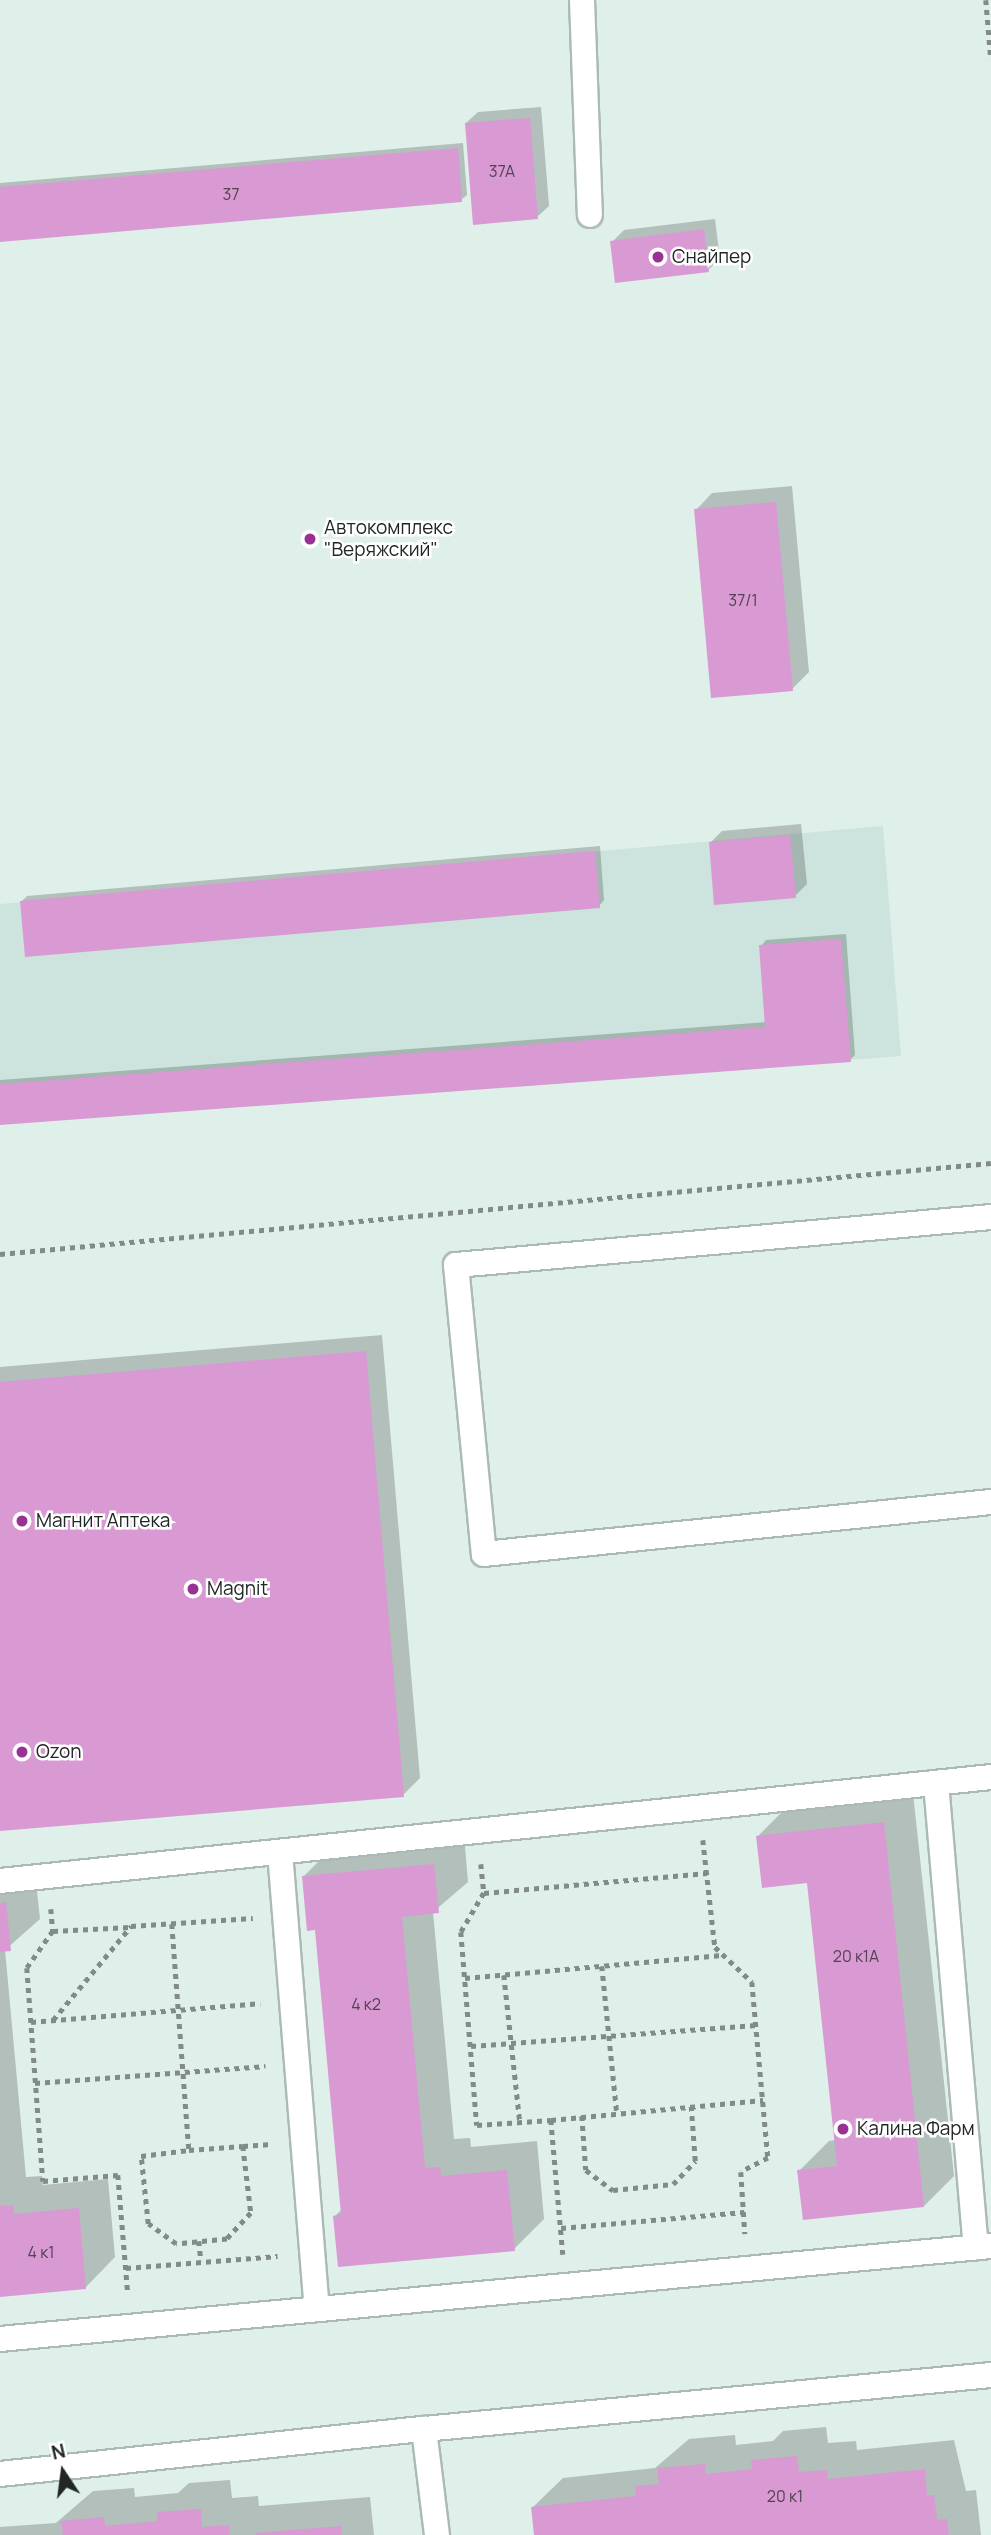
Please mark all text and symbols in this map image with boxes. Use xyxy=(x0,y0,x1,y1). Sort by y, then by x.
house number: 37А xyxy=(489,161,515,181)
house number: 37 xyxy=(223,184,239,204)
place label: Снайпер xyxy=(672,246,751,268)
marker: Снайпер xyxy=(650,249,666,265)
place label: Автокомплекс "Веряжский" xyxy=(324,517,453,561)
marker: Автокомплекс "Веряжский" xyxy=(302,531,318,547)
house number: 37/1 xyxy=(728,590,758,610)
place label: Магнит Аптека xyxy=(36,1510,170,1532)
marker: Магнит Аптека xyxy=(14,1513,30,1529)
place label: Magnit xyxy=(207,1578,268,1600)
marker: Magnit xyxy=(185,1581,201,1597)
place label: Ozon xyxy=(36,1741,82,1763)
marker: Ozon xyxy=(14,1744,30,1760)
house number: 20 к1А xyxy=(833,1946,879,1966)
house number: 4 к2 xyxy=(351,1994,381,2014)
place label: Калина Фарм xyxy=(857,2118,975,2140)
marker: Калина Фарм xyxy=(835,2121,851,2137)
house number: 4 к1 xyxy=(28,2242,54,2262)
north arrow xyxy=(28,2437,98,2507)
text: N xyxy=(49,2437,68,2466)
house number: 20 к1 xyxy=(767,2486,803,2506)

